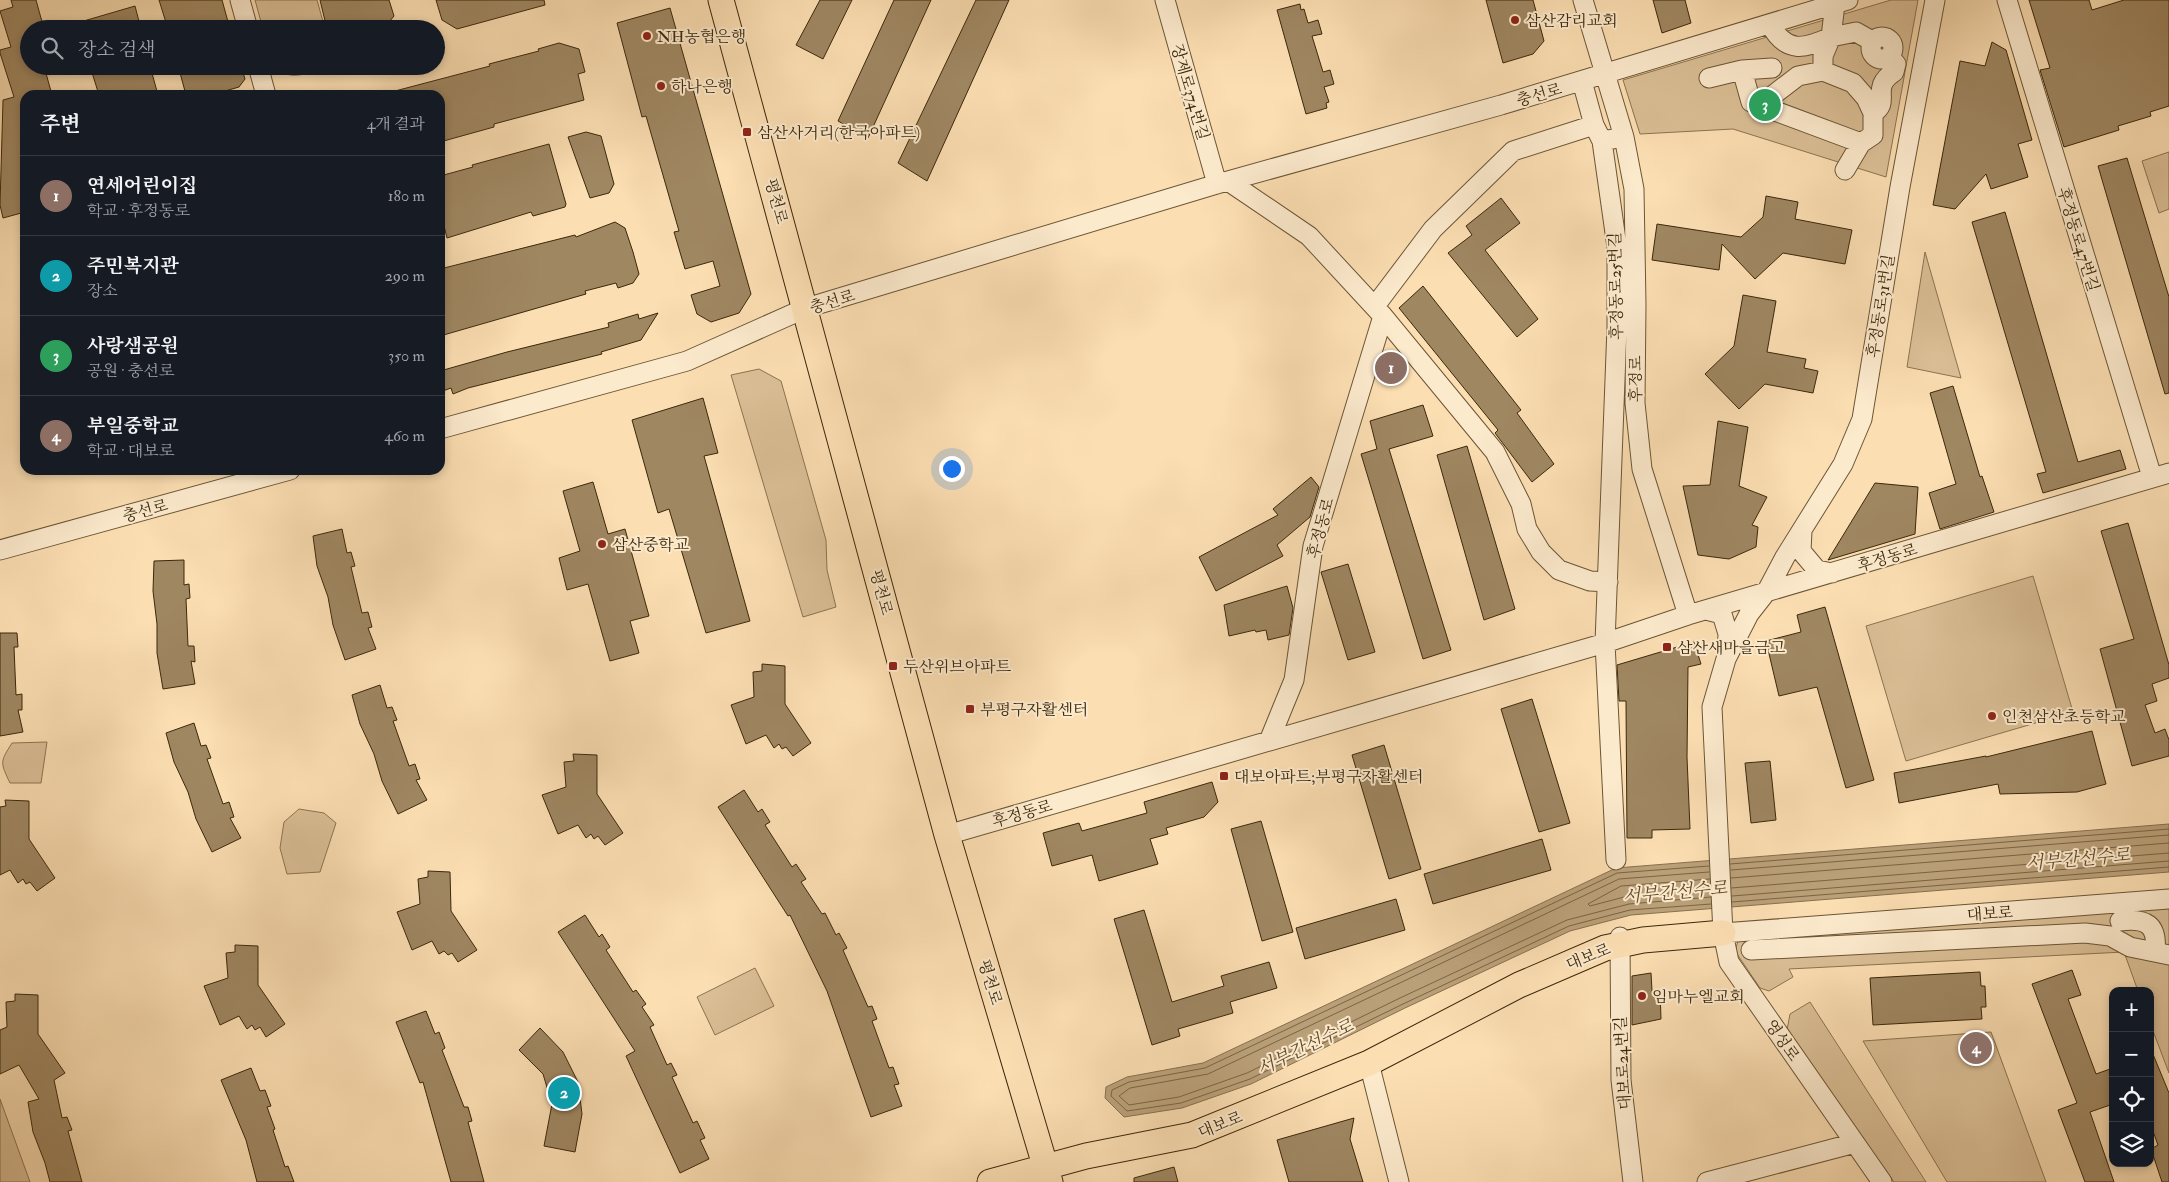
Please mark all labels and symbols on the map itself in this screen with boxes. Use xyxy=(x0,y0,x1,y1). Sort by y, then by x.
place label: 삼산감리교회 xyxy=(1525,11,1618,31)
marker: 삼산감리교회 xyxy=(1509,14,1521,26)
place label: NH농협은행 xyxy=(657,27,746,47)
marker: NH농협은행 xyxy=(641,30,653,42)
street label: 장제로374번길 xyxy=(1167,42,1213,143)
place label: 하나은행 xyxy=(671,77,733,97)
street label: 충선로 xyxy=(1514,79,1565,111)
marker: 하나은행 xyxy=(655,80,667,92)
pin: 3 xyxy=(1749,86,1781,124)
place label: 삼산사거리(한국아파트) xyxy=(757,123,920,143)
marker: 삼산사거리(한국아파트) xyxy=(741,126,753,138)
street label: 평천로 xyxy=(760,176,792,227)
street label: 후정동로47번길 xyxy=(2053,185,2103,294)
street label: 후정동로25번길 xyxy=(1605,232,1627,340)
street label: 후정동로31번길 xyxy=(1863,253,1899,359)
street label: 충선로 xyxy=(807,285,858,318)
pin: 1 xyxy=(1375,349,1407,387)
street label: 후정로 xyxy=(1626,355,1646,402)
your location xyxy=(939,456,965,482)
street label: 충선로 xyxy=(120,495,171,527)
street label: 후정동로 xyxy=(1303,495,1339,561)
place label: 삼산중학교 xyxy=(612,535,689,555)
marker: 삼산중학교 xyxy=(596,538,608,550)
street label: 후정동로 xyxy=(1855,539,1920,577)
street label: 평천로 xyxy=(865,567,897,618)
place label: 삼산새마을금고 xyxy=(1677,638,1786,658)
marker: 삼산새마을금고 xyxy=(1661,641,1673,653)
place label: 두산위브아파트 xyxy=(903,657,1012,677)
marker: 두산위브아파트 xyxy=(887,660,899,672)
place label: 부평구자활센터 xyxy=(980,700,1088,720)
marker: 부평구자활센터 xyxy=(964,703,976,715)
place label: 인천삼산초등학교 xyxy=(2002,707,2126,727)
marker: 인천삼산초등학교 xyxy=(1986,710,1998,722)
place label: 대보아파트;부평구자활센터 xyxy=(1234,767,1424,787)
marker: 대보아파트;부평구자활센터 xyxy=(1218,770,1230,782)
street label: 후정동로 xyxy=(990,796,1055,832)
water label: 서부간선수로 xyxy=(2025,843,2132,876)
water label: 서부간선수로 xyxy=(1622,876,1729,909)
street label: 대보로 xyxy=(1966,902,2014,926)
street label: 대보로 xyxy=(1563,939,1614,975)
street label: 평천로 xyxy=(974,957,1007,1008)
place label: 임마누엘교회 xyxy=(1652,987,1745,1007)
marker: 임마누엘교회 xyxy=(1636,990,1648,1002)
water label: 서부간선수로 xyxy=(1253,1014,1358,1081)
street label: 대보로24번길 xyxy=(1611,1015,1635,1110)
street label: 영성로 xyxy=(1761,1016,1804,1066)
pin: 4 xyxy=(1960,1029,1992,1067)
pin: 2 xyxy=(548,1074,580,1112)
street label: 대보로 xyxy=(1195,1107,1246,1143)

